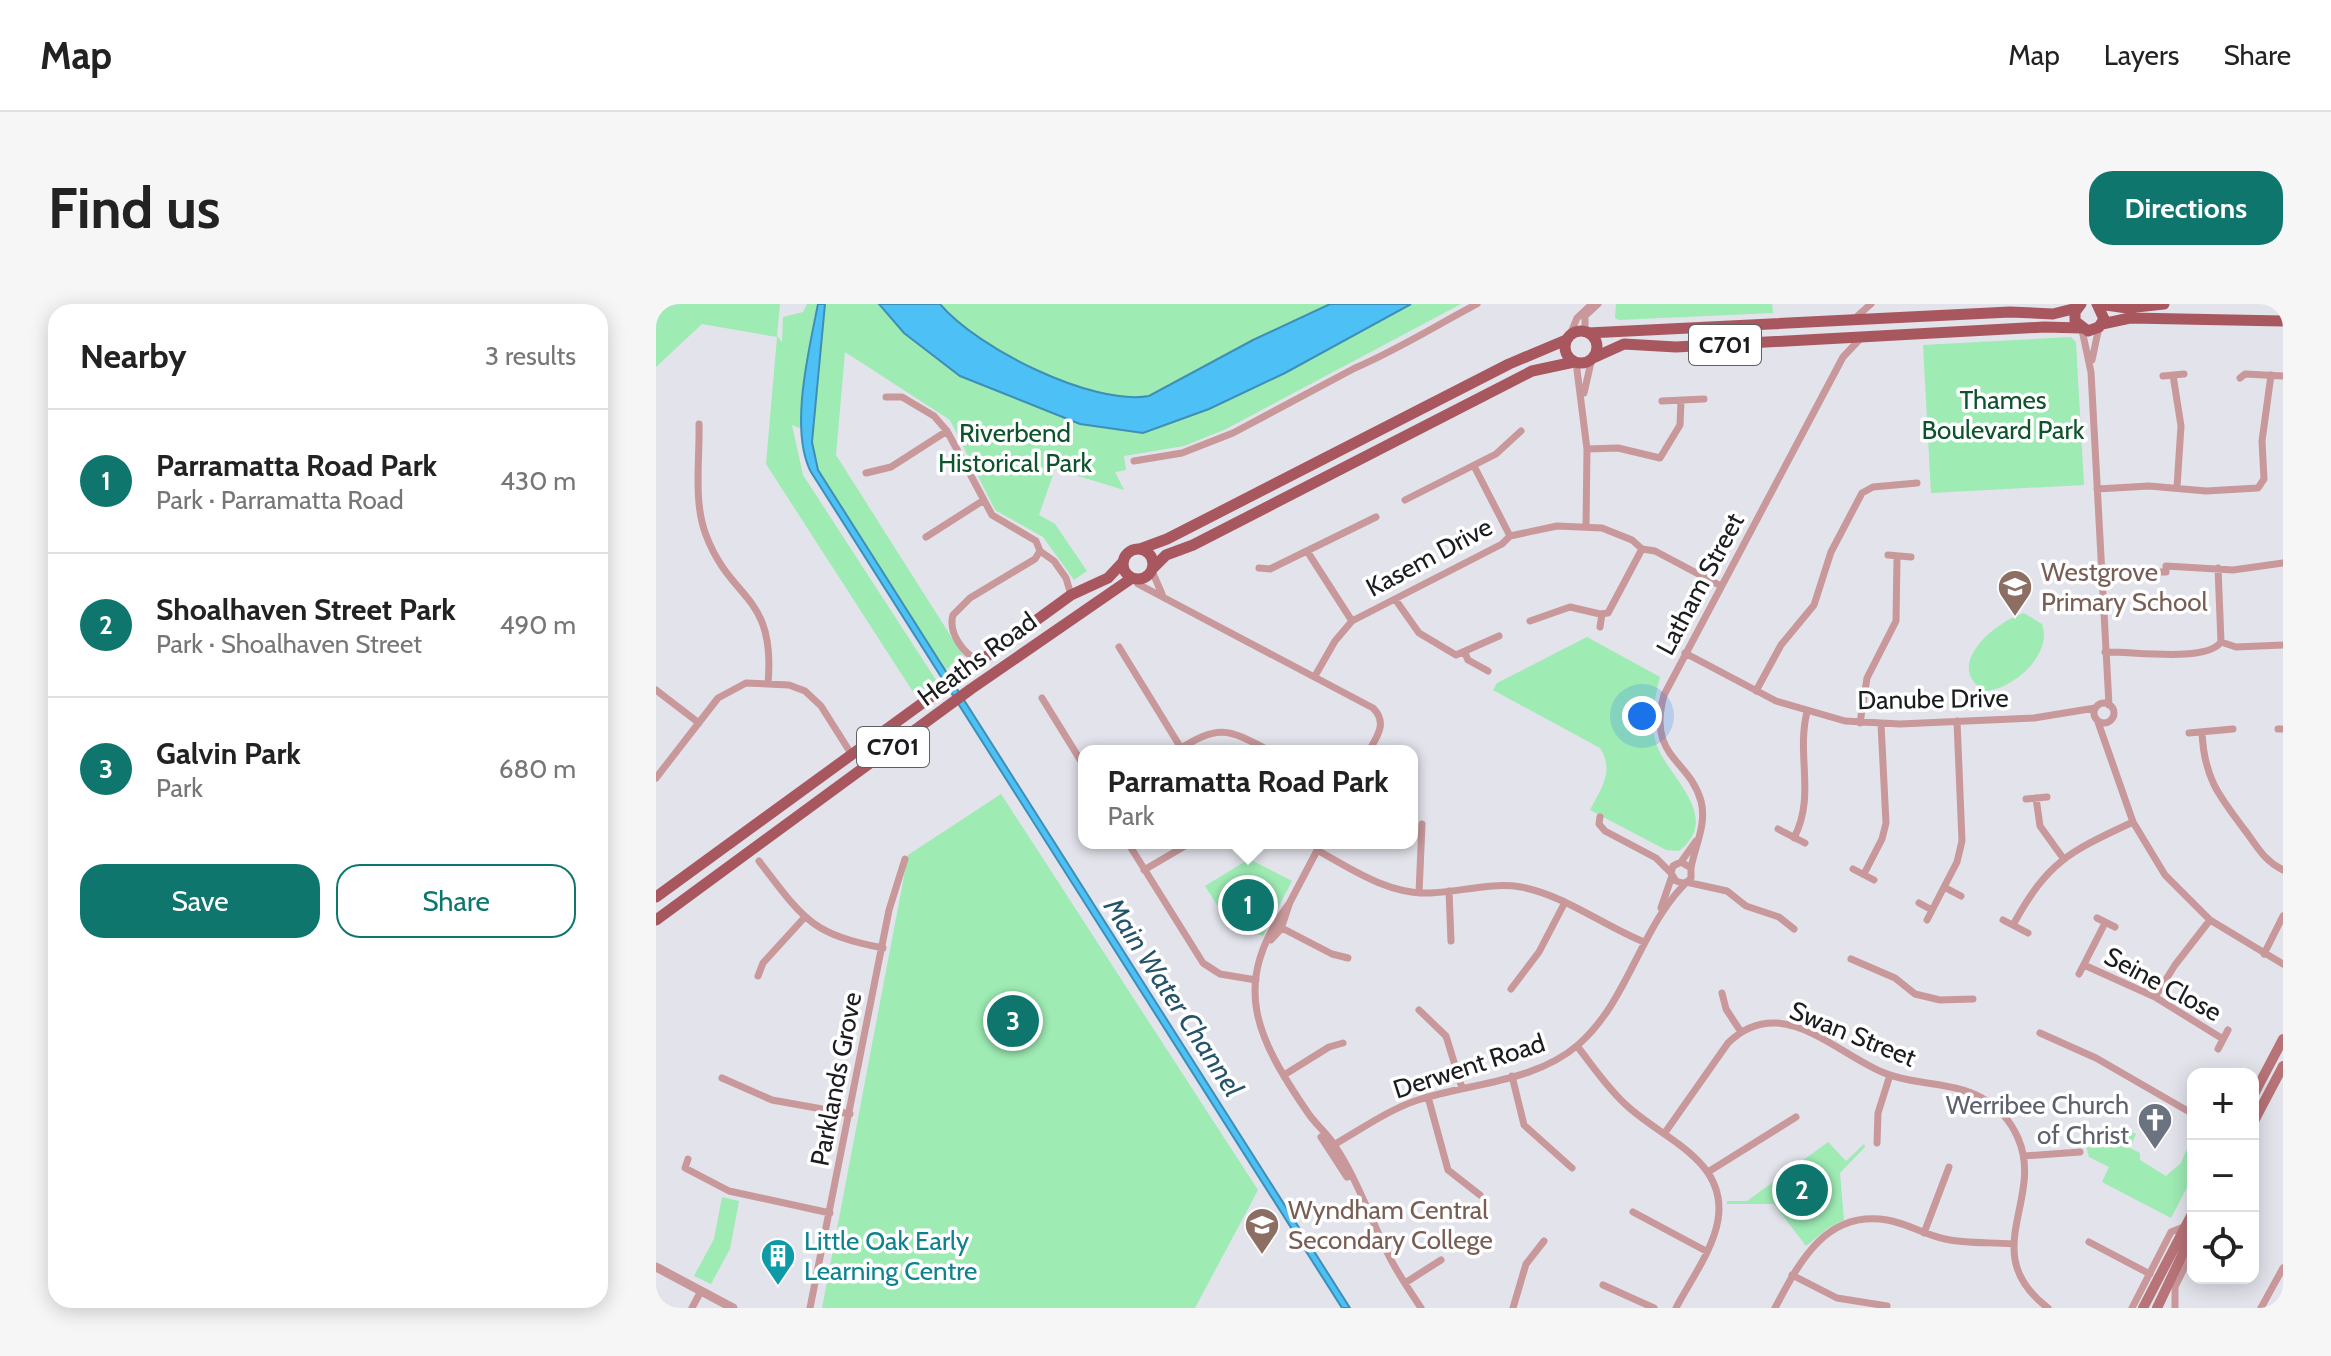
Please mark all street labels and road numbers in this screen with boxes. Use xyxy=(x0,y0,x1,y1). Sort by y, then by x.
road number: C701 xyxy=(1689,325,1761,365)
street label: Latham Street xyxy=(1649,507,1751,660)
street label: Kasem Drive xyxy=(1360,510,1498,604)
street label: Heaths Road xyxy=(911,605,1043,713)
street label: Danube Drive xyxy=(1857,682,2009,716)
road number: C701 xyxy=(857,727,929,767)
street label: Seine Close xyxy=(2099,940,2227,1028)
street label: Parklands Grove xyxy=(803,989,869,1169)
street label: Swan Street xyxy=(1785,994,1921,1074)
street label: Derwent Road xyxy=(1389,1026,1549,1106)

